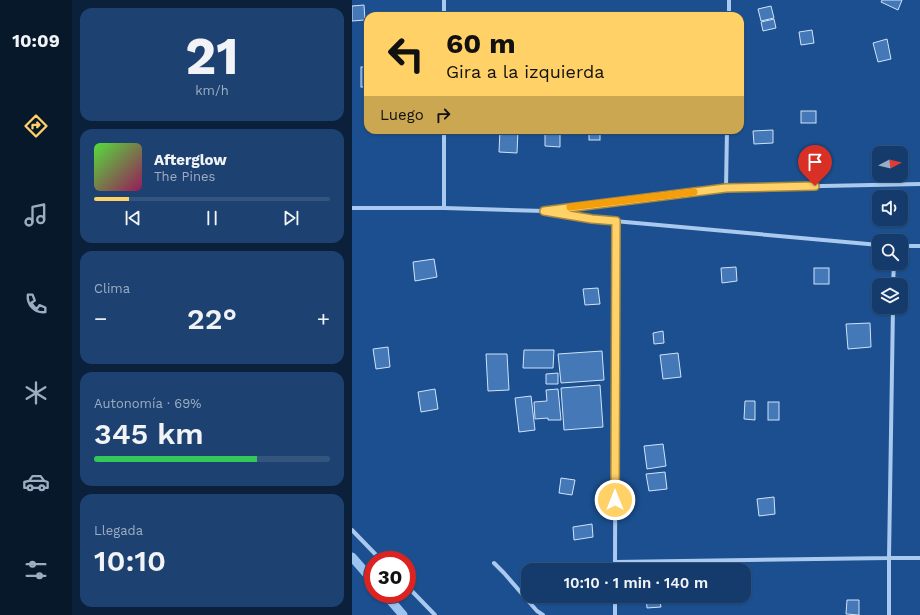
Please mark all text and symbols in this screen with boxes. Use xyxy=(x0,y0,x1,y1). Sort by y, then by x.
text: 21 xyxy=(185,26,239,87)
text: 60 m xyxy=(446,27,516,60)
icon: left xyxy=(380,28,432,80)
text: 10:09 xyxy=(12,30,60,51)
text: Gira a la izquierda xyxy=(446,61,605,82)
text: km/h xyxy=(195,83,229,98)
icon: right xyxy=(432,104,454,126)
text: Luego xyxy=(380,106,424,124)
icon: directions xyxy=(22,112,50,140)
pin xyxy=(798,145,832,186)
north arrow xyxy=(872,146,908,182)
map controls xyxy=(872,146,908,314)
text: Afterglow xyxy=(154,151,227,169)
icon: arrive xyxy=(804,151,826,173)
text: The Pines xyxy=(154,169,215,184)
button: sound xyxy=(872,190,908,226)
icon: music xyxy=(22,201,50,229)
icon: previous xyxy=(122,207,144,229)
icon: pause xyxy=(201,207,223,229)
icon: next xyxy=(280,207,302,229)
button: search xyxy=(872,234,908,270)
button: layers xyxy=(872,278,908,314)
text: Clima xyxy=(94,281,130,296)
icon: phone xyxy=(22,290,50,318)
text: 22° xyxy=(187,301,237,336)
text: − xyxy=(94,306,107,331)
text: + xyxy=(317,306,330,331)
icon: climate xyxy=(22,379,50,407)
text: Autonomía · 69% xyxy=(94,396,201,411)
text: 345 km xyxy=(94,416,204,451)
icon: car xyxy=(22,468,50,496)
position arrow xyxy=(594,479,636,521)
text: Llegada xyxy=(94,523,143,538)
text: 10:10 xyxy=(94,543,166,578)
speed limit sign: 30 xyxy=(364,551,416,603)
icon: filters xyxy=(22,556,50,584)
text: 10:10 · 1 min · 140 m xyxy=(564,574,708,592)

